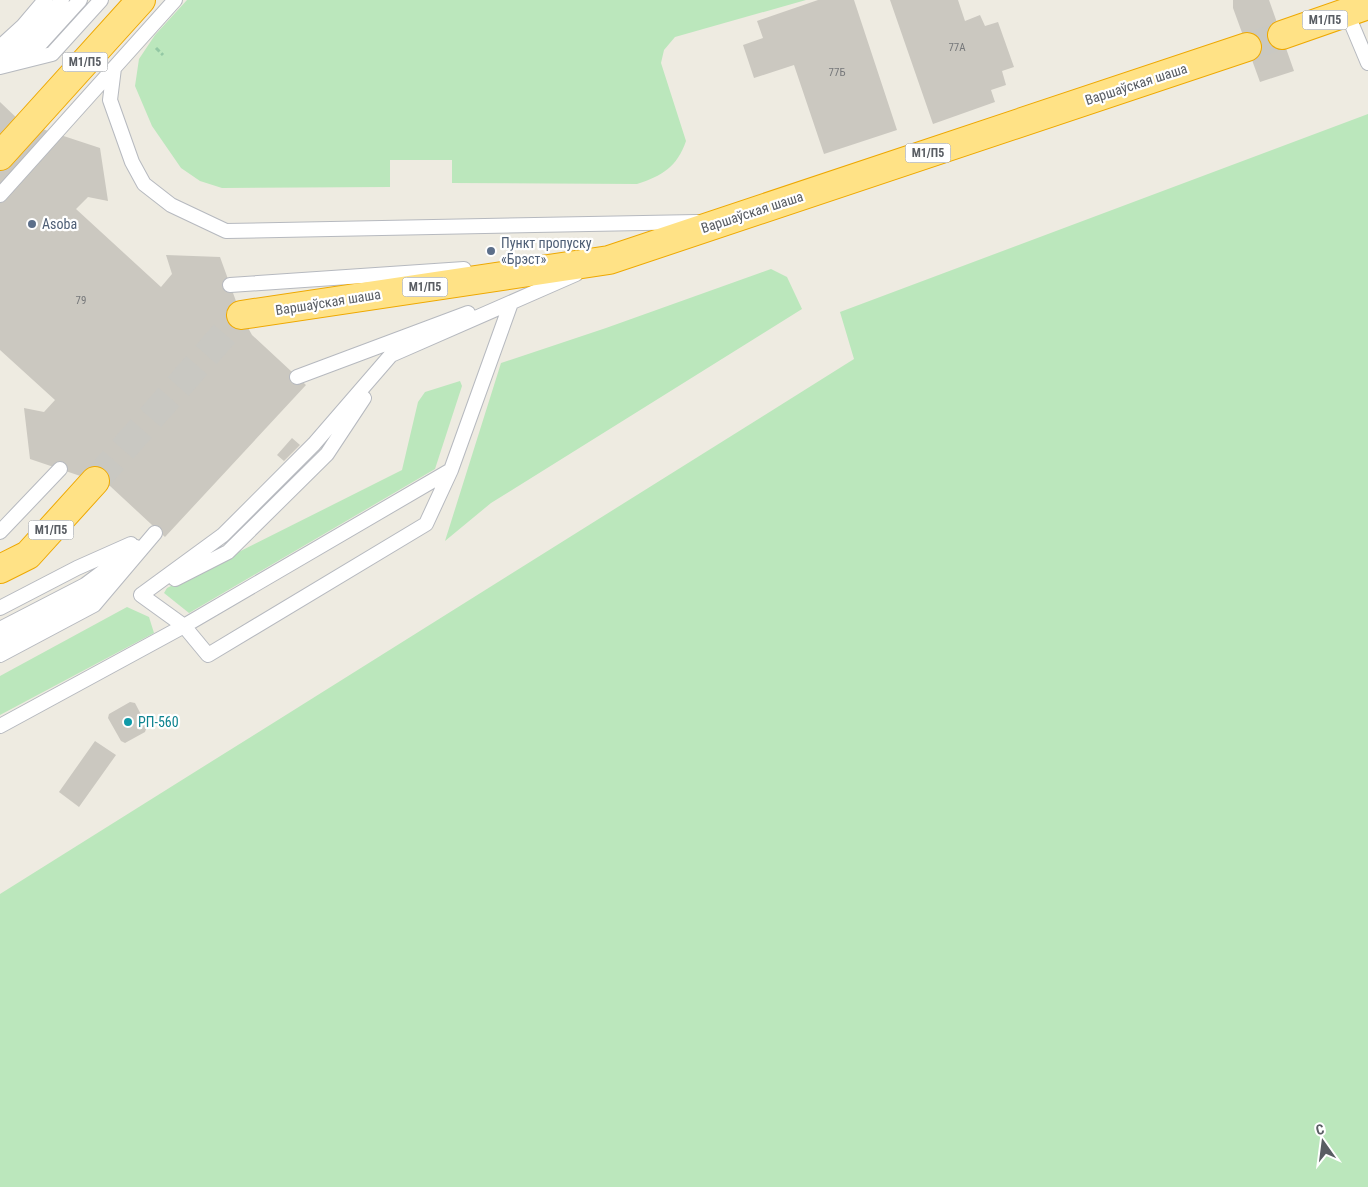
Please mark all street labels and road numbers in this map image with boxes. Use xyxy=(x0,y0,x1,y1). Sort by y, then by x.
road number: М1/П5 xyxy=(1302,10,1348,30)
road number: М1/П5 xyxy=(62,52,108,72)
street label: Варшаўская шаша xyxy=(1083,60,1189,108)
road number: М1/П5 xyxy=(906,144,950,162)
street label: Варшаўская шаша xyxy=(699,188,805,236)
road number: М1/П5 xyxy=(402,278,448,296)
street label: Варшаўская шаша xyxy=(274,286,382,318)
road number: М1/П5 xyxy=(28,520,74,540)

